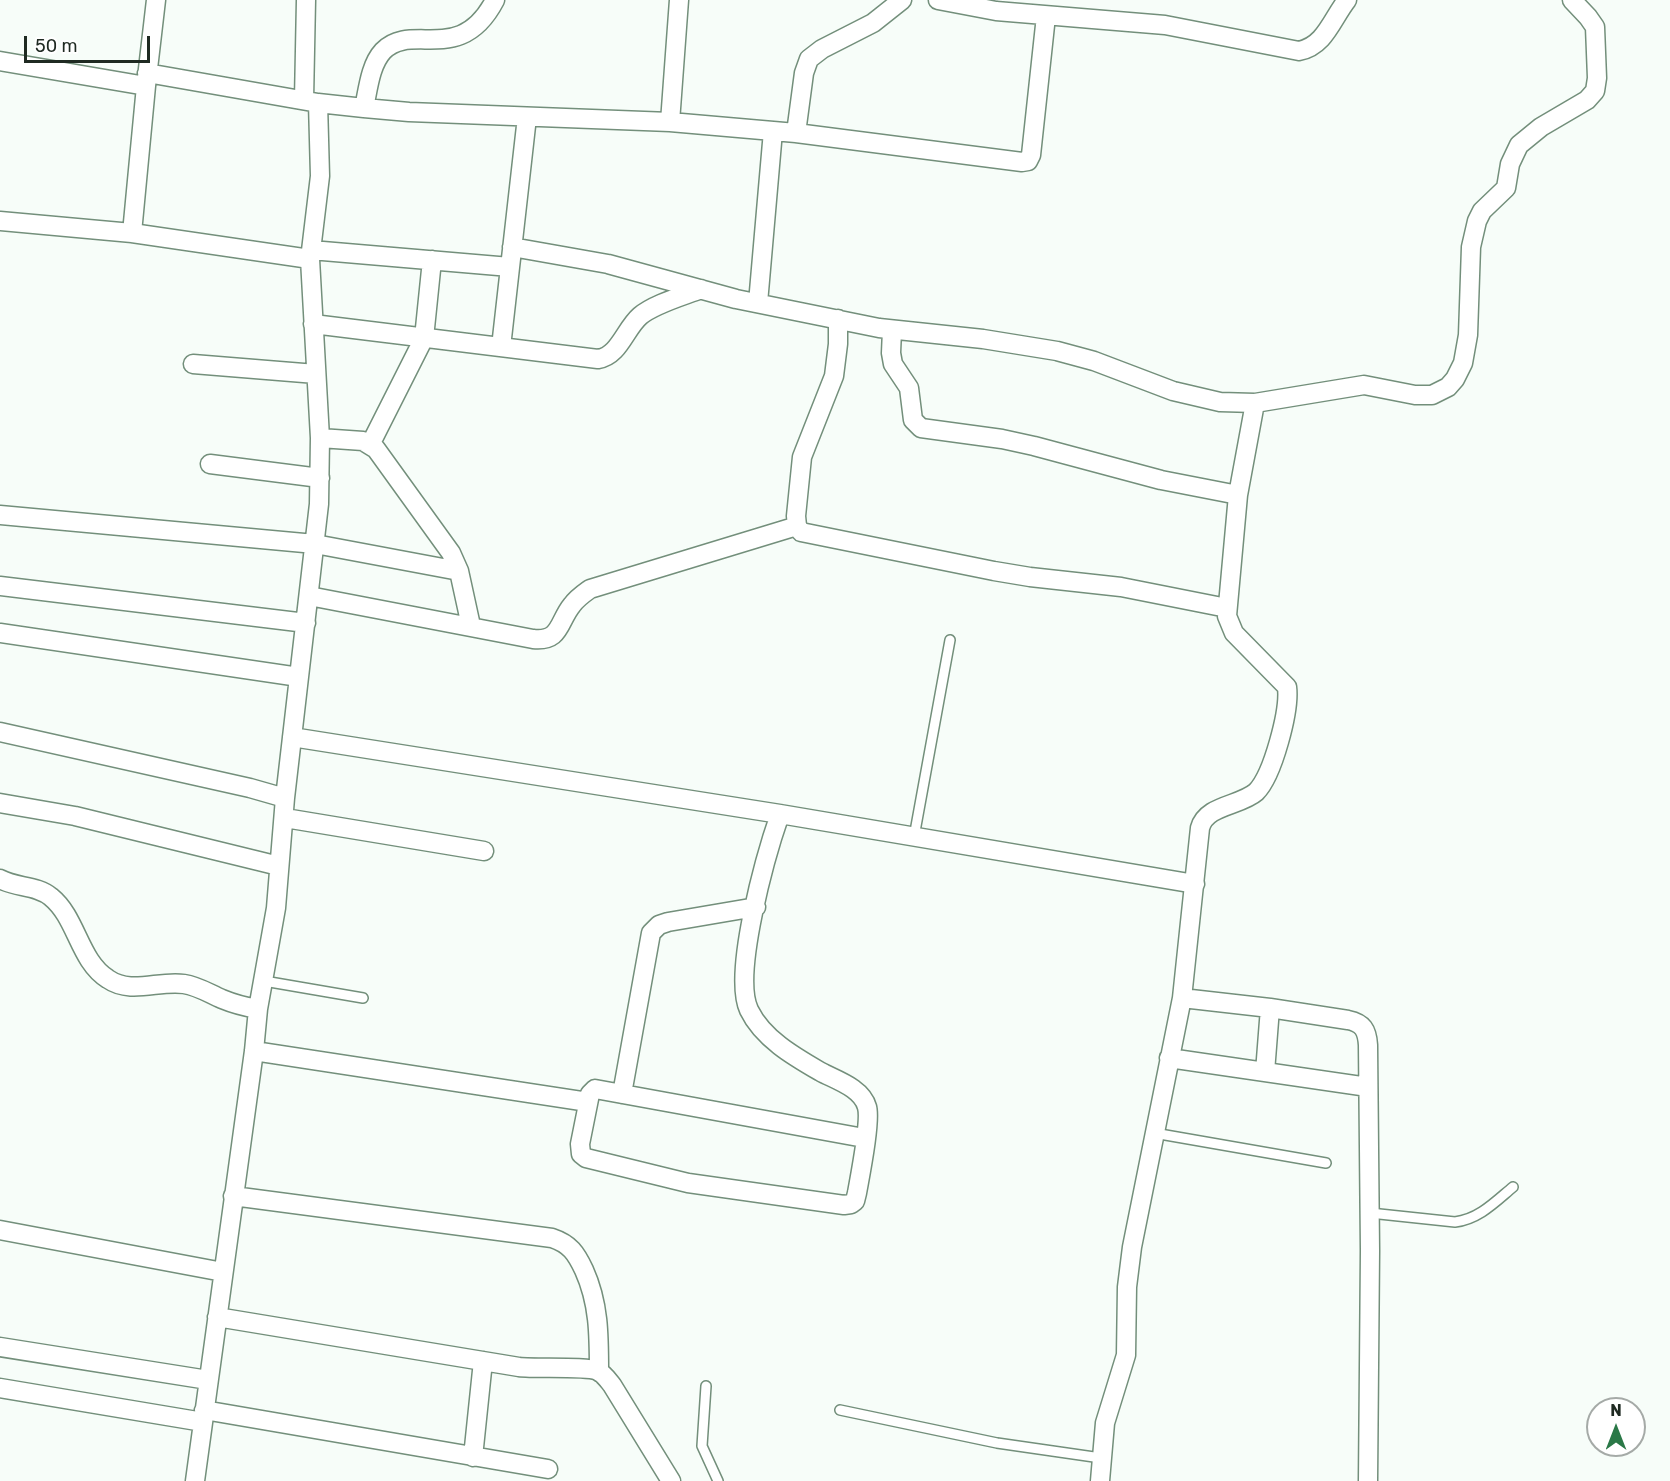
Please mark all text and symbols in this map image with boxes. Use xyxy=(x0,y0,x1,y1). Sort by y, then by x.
scale bar xyxy=(27,24,153,62)
text: 50 m xyxy=(35,35,78,57)
north arrow xyxy=(1586,1397,1646,1457)
text: N xyxy=(1610,1401,1622,1420)

